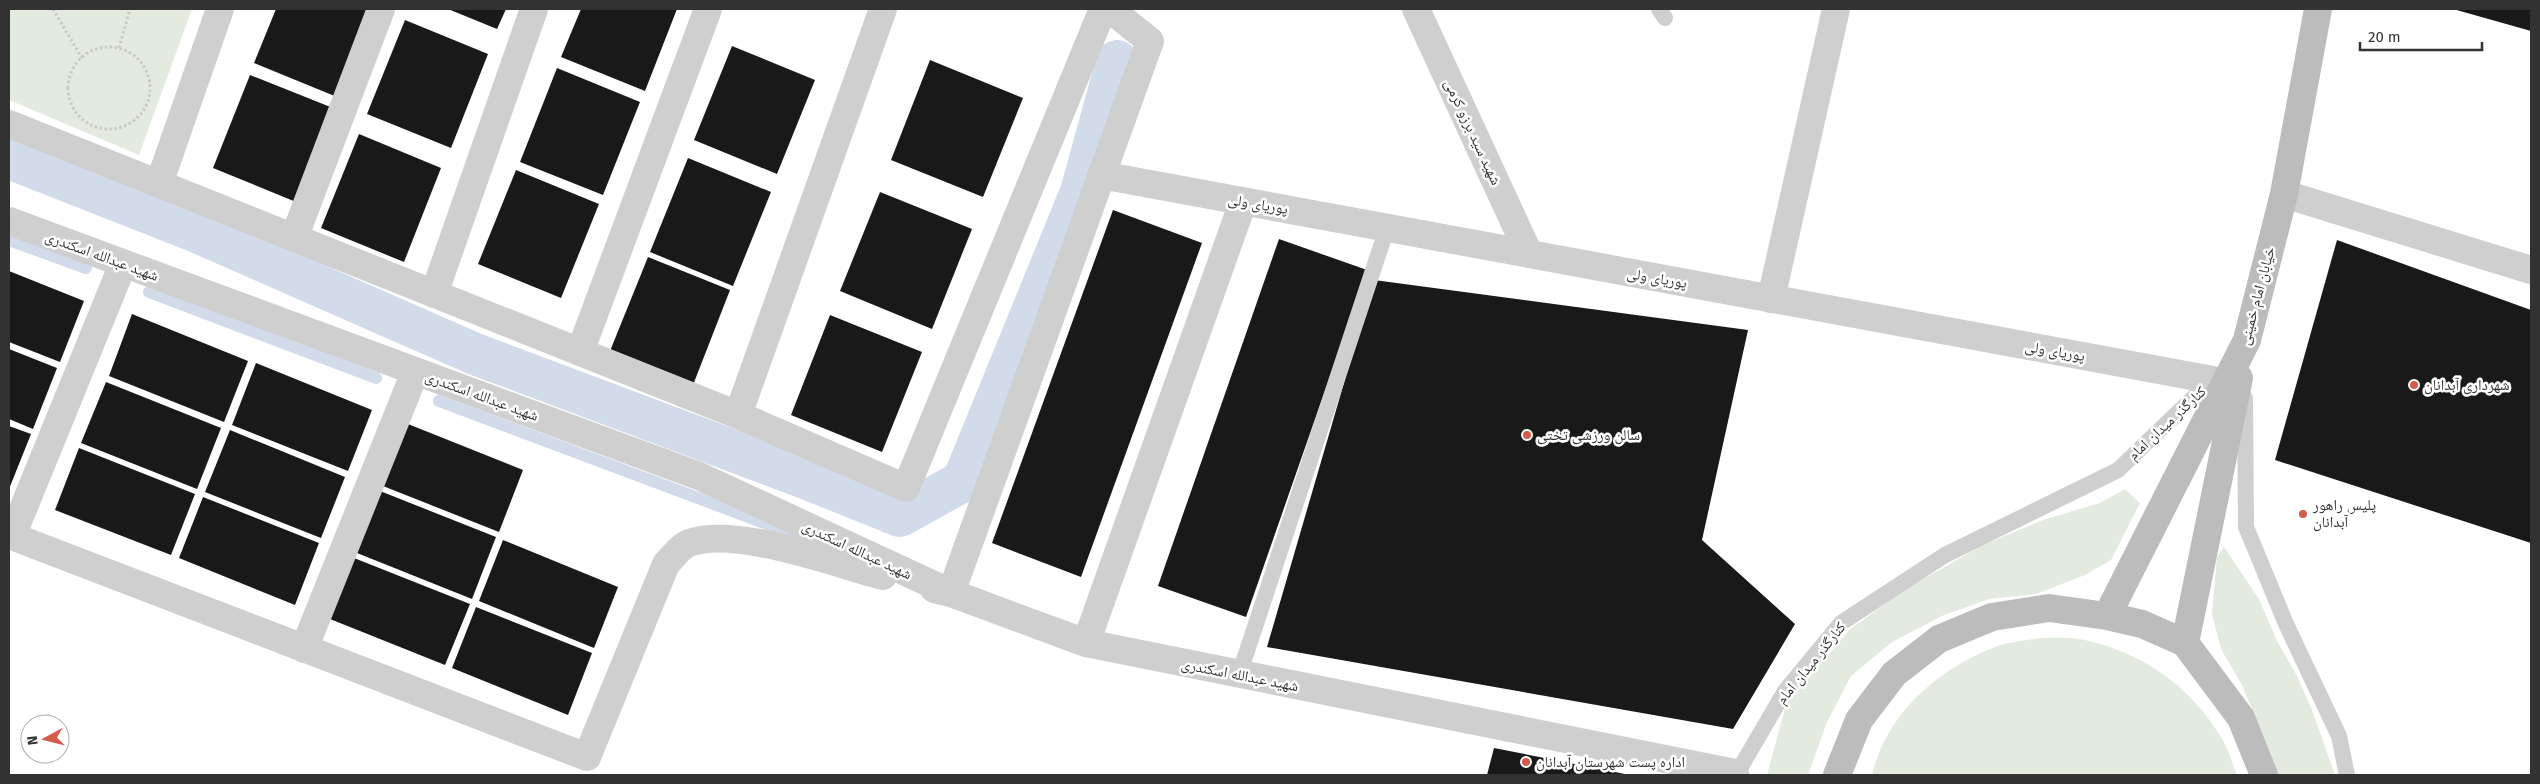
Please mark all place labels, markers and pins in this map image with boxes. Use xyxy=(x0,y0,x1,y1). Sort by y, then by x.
place label: شهرداری آبدانان xyxy=(2424,376,2510,395)
marker: شهرداری آبدانان xyxy=(2408,379,2420,391)
place label: سالن ورزشی تختی xyxy=(1537,426,1640,445)
marker: سالن ورزشی تختی xyxy=(1521,429,1533,441)
place label: پلیس راهور آبدانان xyxy=(2312,496,2376,532)
marker: پلیس راهور آبدانان xyxy=(2297,508,2309,520)
place label: اداره پست شهرستان آبدانان xyxy=(1536,753,1685,772)
marker: اداره پست شهرستان آبدانان xyxy=(1520,756,1532,768)

